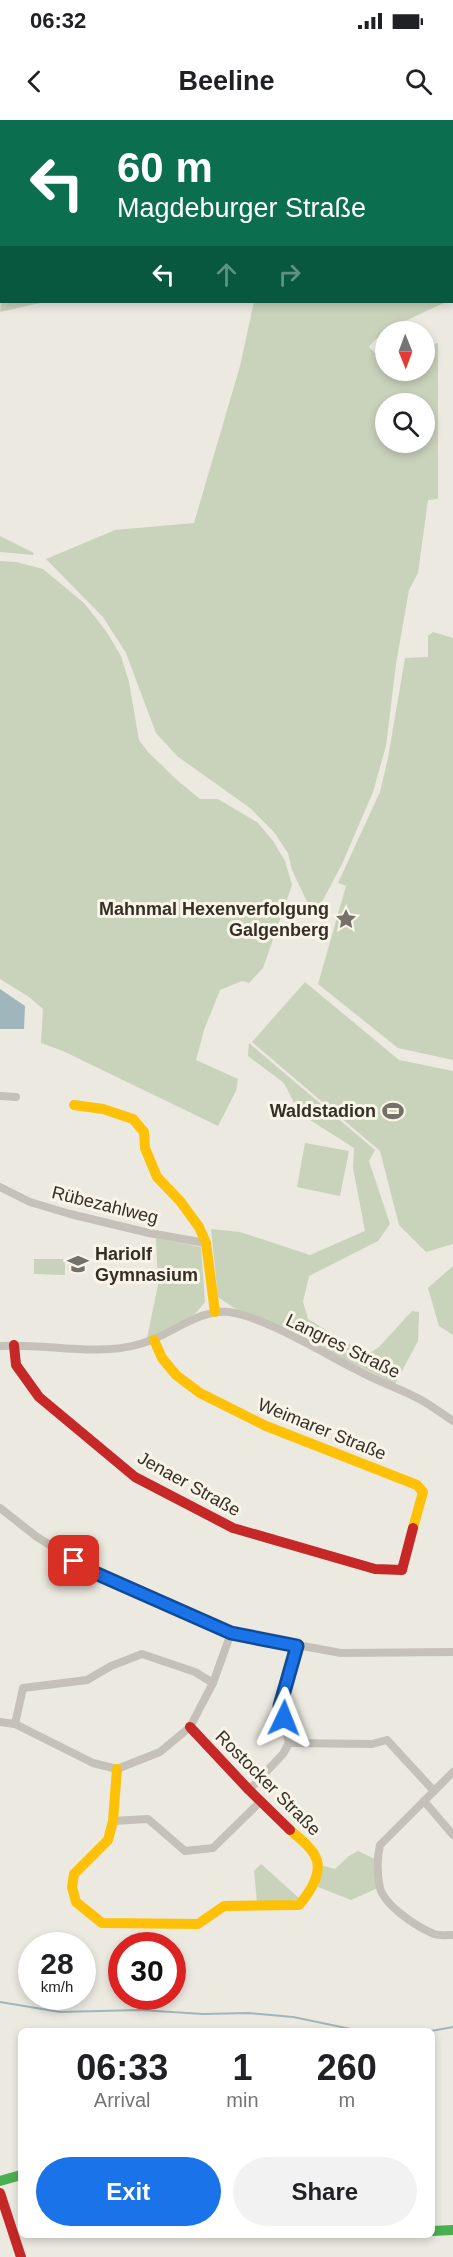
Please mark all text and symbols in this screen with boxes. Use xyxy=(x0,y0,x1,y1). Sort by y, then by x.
text: 06:32 xyxy=(30,8,86,33)
icon: back xyxy=(18,65,51,98)
icon: search xyxy=(402,65,435,98)
text: Beeline xyxy=(178,66,275,96)
icon: left xyxy=(18,144,96,222)
text: 60 m xyxy=(117,144,213,191)
text: Magdeburger Straße xyxy=(117,193,366,223)
icon: left xyxy=(147,258,180,291)
icon: ahead xyxy=(210,258,243,291)
icon: right xyxy=(273,258,306,291)
north arrow xyxy=(375,321,435,381)
map controls xyxy=(375,321,435,453)
button: search xyxy=(375,393,435,453)
place label: Mahnmal Hexenverfolgung Galgenberg xyxy=(99,899,329,940)
place icon: Mahnmal Hexenverfolgung Galgenberg xyxy=(334,907,358,931)
sports icon: Waldstadion xyxy=(381,1099,405,1123)
place label: Waldstadion xyxy=(270,1101,376,1121)
street label: Rübezahlweg xyxy=(50,1182,160,1228)
place label: Hariolf Gymnasium xyxy=(95,1244,198,1285)
school or university icon: Hariolf Gymnasium xyxy=(66,1252,90,1276)
street label: Langres Straße xyxy=(283,1310,403,1382)
street label: Weimarer Straße xyxy=(255,1394,389,1464)
street label: Jenaer Straße xyxy=(134,1448,244,1520)
pin xyxy=(48,1535,99,1586)
icon: arrive xyxy=(57,1544,90,1577)
position arrow xyxy=(252,1686,316,1750)
street label: Rostocker Straße xyxy=(211,1726,325,1840)
speed limit sign: 30 xyxy=(108,1932,186,2010)
text: 28 xyxy=(40,1947,74,1980)
text: km/h xyxy=(41,1978,73,1995)
text: 06:33 xyxy=(76,2047,168,2088)
text: 1 xyxy=(232,2047,252,2088)
text: 260 xyxy=(317,2047,377,2088)
text: Arrival xyxy=(94,2089,151,2111)
text: min xyxy=(226,2089,259,2111)
text: m xyxy=(338,2089,355,2111)
button: Exit xyxy=(36,2157,221,2226)
button: Share xyxy=(233,2157,417,2226)

